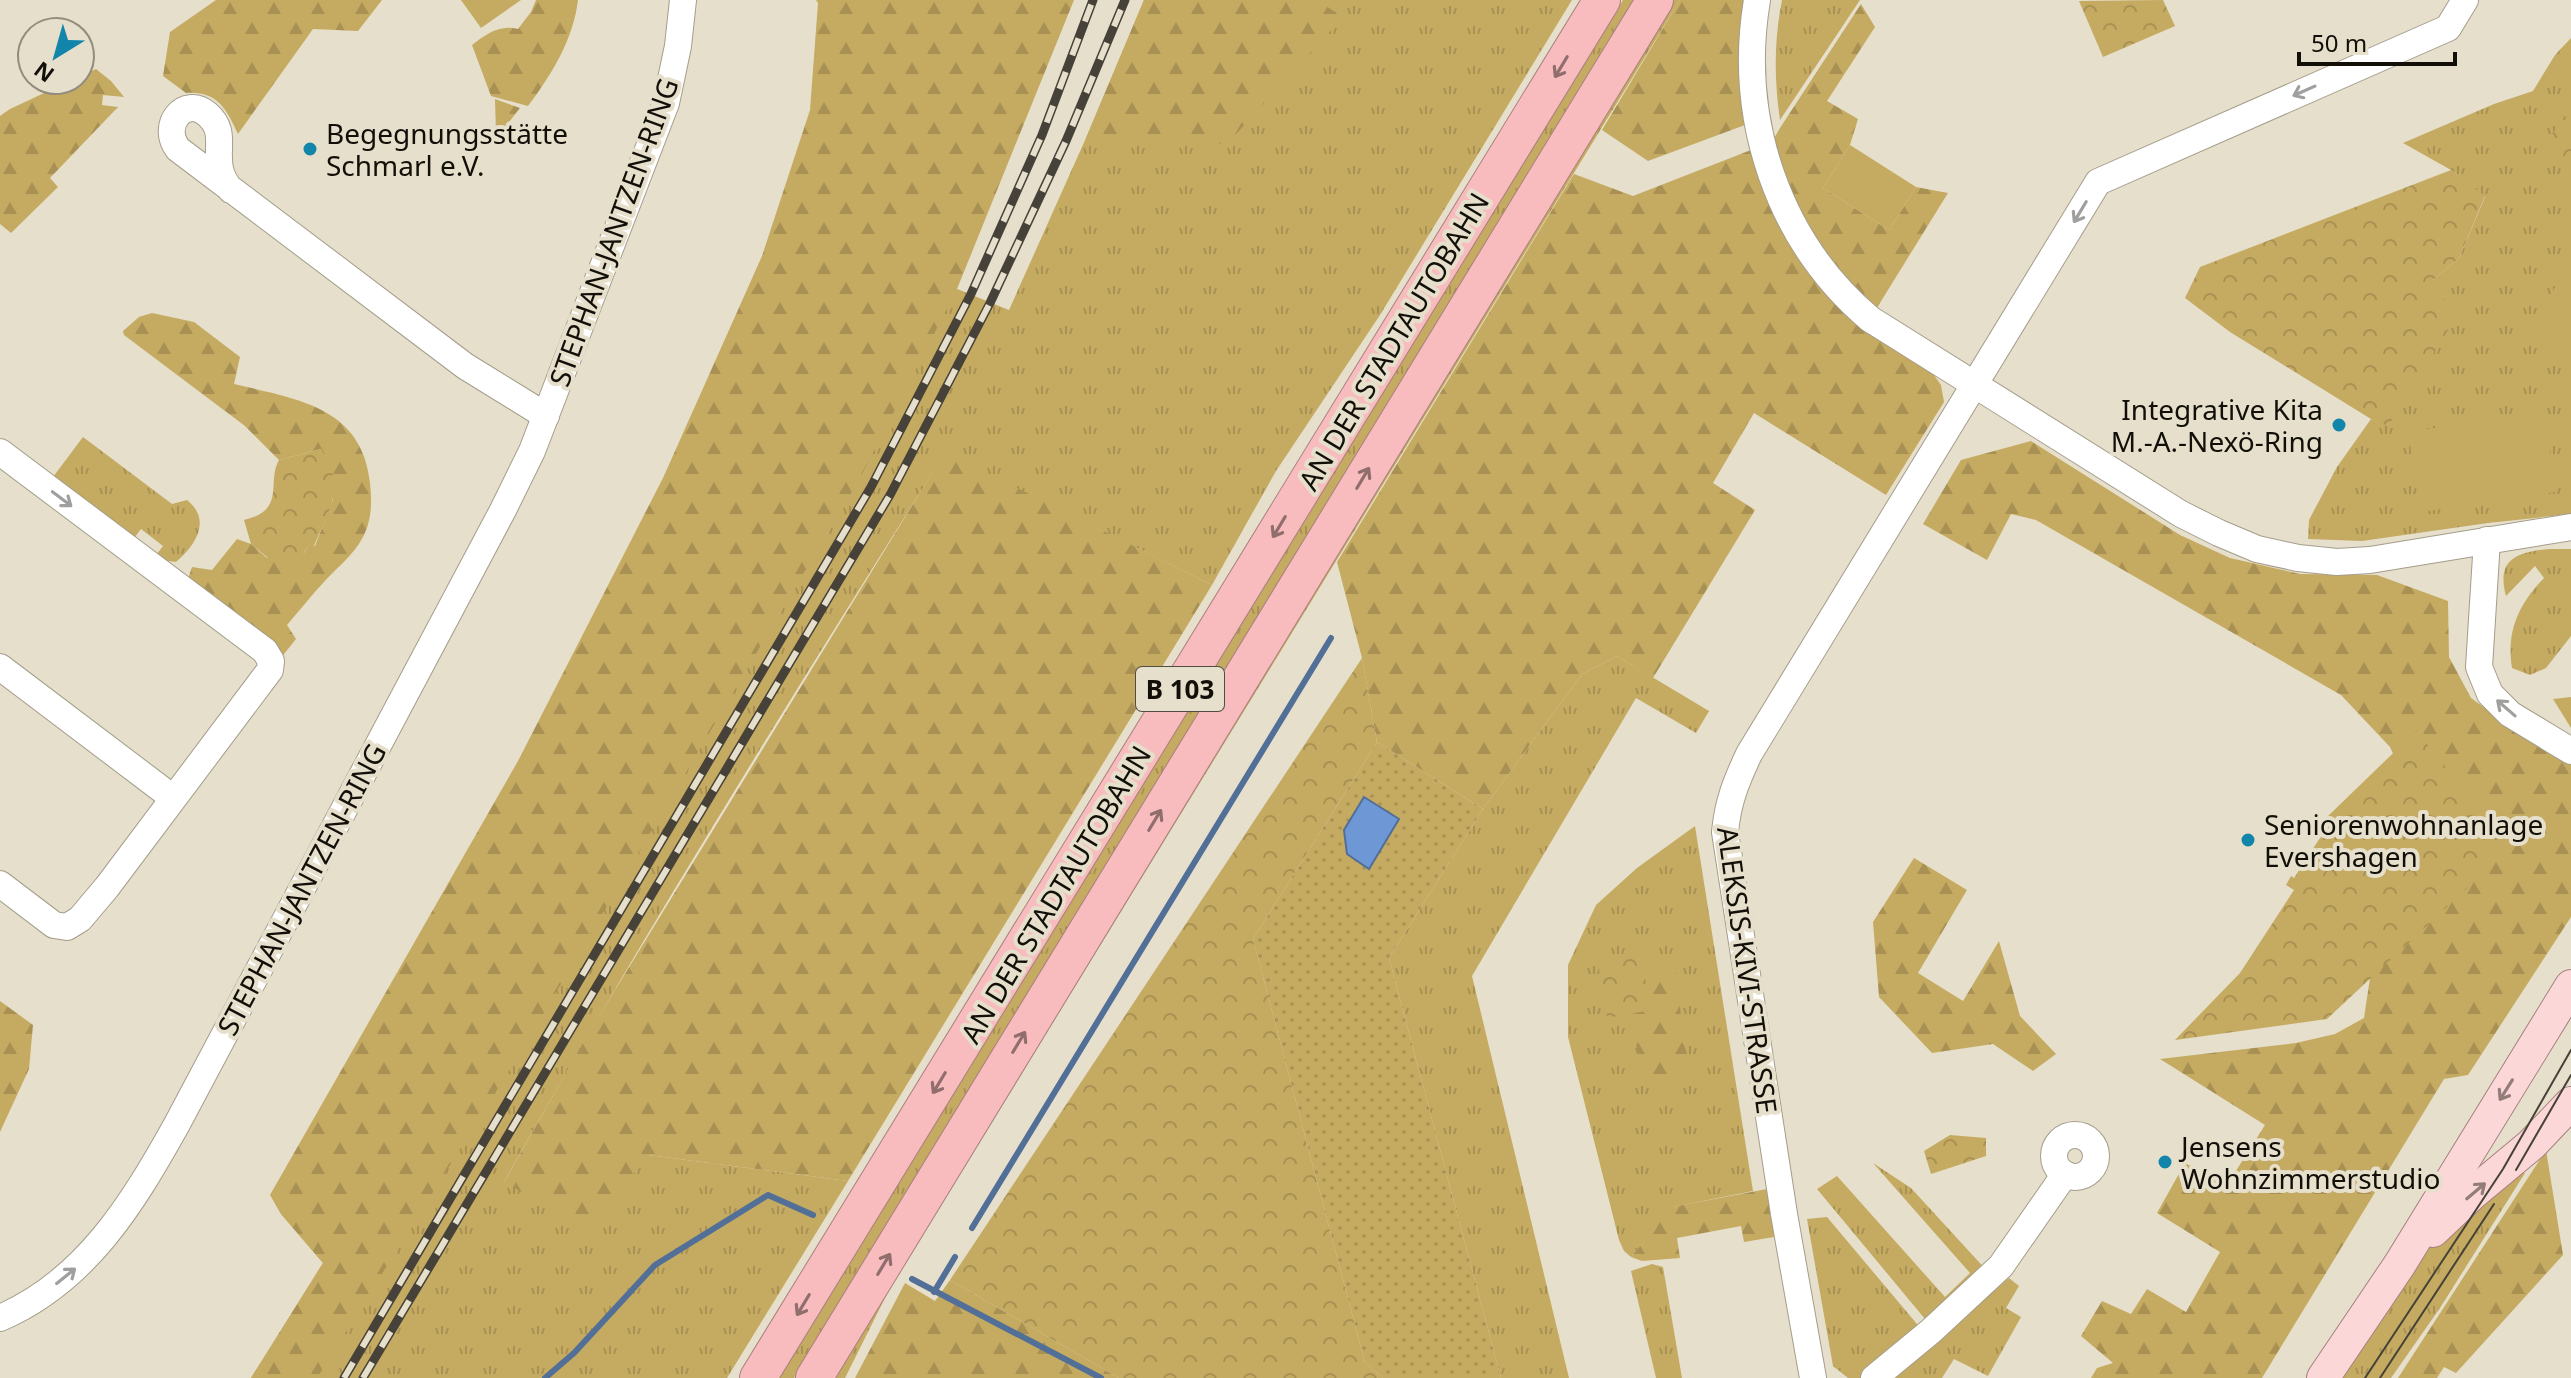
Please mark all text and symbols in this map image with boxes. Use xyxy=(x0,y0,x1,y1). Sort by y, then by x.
north arrow xyxy=(16,16,96,96)
scale bar xyxy=(2299,16,2455,66)
text: 50 m xyxy=(2311,26,2367,59)
text: N xyxy=(27,55,60,90)
one-way arrow xyxy=(1553,55,1570,77)
street label: STEPHAN-JANTZEN-RING xyxy=(540,73,686,391)
one-way arrow xyxy=(2292,85,2317,100)
place label: Begegnungsstätte Schmarl e.V. xyxy=(326,114,568,184)
marker: Begegnungsstätte Schmarl e.V. xyxy=(301,140,319,158)
street label: AN DER STADTAUTOBAHN xyxy=(1289,185,1497,497)
one-way arrow xyxy=(2072,200,2088,223)
place label: Integrative Kita M.-A.-Nexö-Ring xyxy=(2111,390,2323,460)
marker: Integrative Kita M.-A.-Nexö-Ring xyxy=(2330,416,2348,434)
one-way arrow xyxy=(1355,467,1371,490)
one-way arrow xyxy=(51,490,72,507)
one-way arrow xyxy=(1271,515,1287,538)
road number: B 103 xyxy=(1136,667,1224,711)
one-way arrow xyxy=(2496,700,2516,718)
street label: STEPHAN-JANTZEN-RING xyxy=(208,736,394,1042)
street label: AN DER STADTAUTOBAHN xyxy=(951,738,1159,1050)
place label: Seniorenwohnanlage Evershagen xyxy=(2264,805,2543,875)
one-way arrow xyxy=(1147,809,1163,832)
street label: ALEKSIS-KIVI-STRASSE xyxy=(1709,824,1787,1116)
marker: Seniorenwohnanlage Evershagen xyxy=(2239,831,2257,849)
one-way arrow xyxy=(1012,1031,1028,1054)
one-way arrow xyxy=(930,1071,946,1094)
one-way arrow xyxy=(2498,1078,2514,1101)
place label: Jensens Wohnzimmerstudio xyxy=(2178,1127,2440,1197)
marker: Jensens Wohnzimmerstudio xyxy=(2156,1153,2174,1171)
one-way arrow xyxy=(2465,1182,2486,1200)
one-way arrow xyxy=(876,1253,892,1276)
one-way arrow xyxy=(55,1267,75,1285)
one-way arrow xyxy=(795,1293,811,1316)

